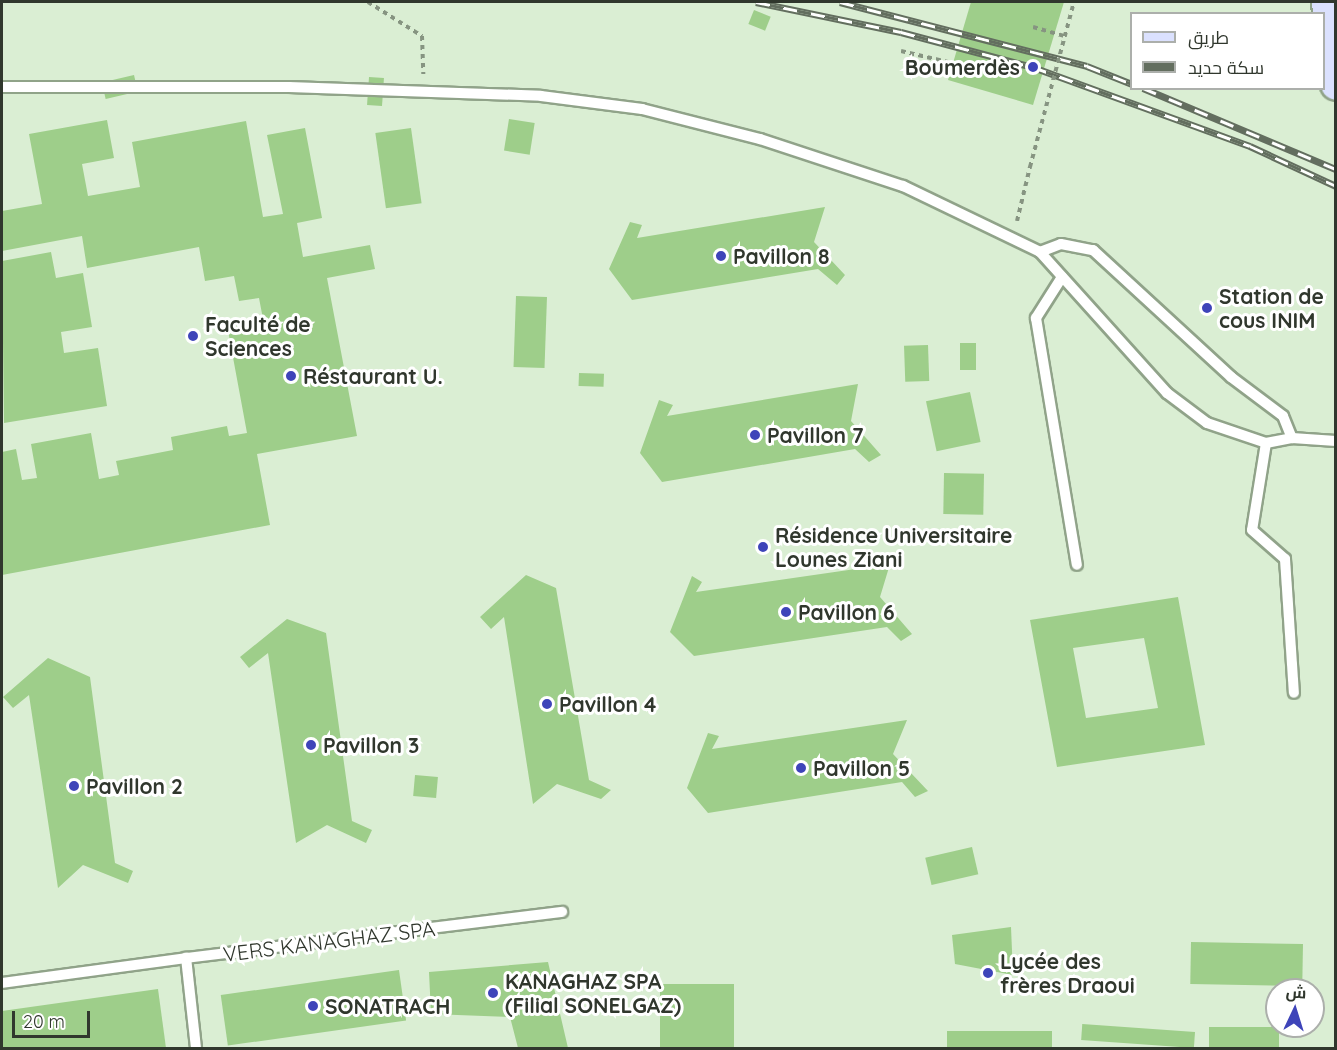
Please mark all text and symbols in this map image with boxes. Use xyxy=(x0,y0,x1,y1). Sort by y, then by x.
legend xyxy=(1130,12,1325,90)
text: طريق xyxy=(1188,26,1229,49)
place label: Boumerdès xyxy=(905,54,1020,80)
text: سكة حديد xyxy=(1188,56,1264,79)
marker: Boumerdès xyxy=(1024,58,1042,76)
place label: Pavillon 8 xyxy=(733,243,829,269)
marker: Pavillon 8 xyxy=(714,249,728,263)
place label: Station de cous INIM xyxy=(1219,283,1324,333)
marker: Station de cous INIM xyxy=(1200,301,1214,315)
place label: Faculté de Sciences xyxy=(205,311,311,361)
marker: Faculté de Sciences xyxy=(186,329,200,343)
place label: Réstaurant U. xyxy=(303,363,443,389)
marker: Réstaurant U. xyxy=(284,369,298,383)
place label: Pavillon 7 xyxy=(767,422,863,448)
marker: Pavillon 7 xyxy=(748,428,762,442)
place label: Résidence Universitaire Lounes Ziani xyxy=(775,522,1012,572)
marker: Résidence Universitaire Lounes Ziani xyxy=(756,540,770,554)
place label: Pavillon 6 xyxy=(798,599,894,625)
marker: Pavillon 6 xyxy=(779,605,793,619)
place label: Pavillon 4 xyxy=(559,691,656,717)
marker: Pavillon 4 xyxy=(540,697,554,711)
place label: Pavillon 3 xyxy=(323,732,419,758)
marker: Pavillon 3 xyxy=(304,738,318,752)
place label: Pavillon 5 xyxy=(813,755,910,781)
marker: Pavillon 5 xyxy=(794,761,808,775)
place label: Pavillon 2 xyxy=(86,773,183,799)
marker: Pavillon 2 xyxy=(67,779,81,793)
street label: VERS KANAGHAZ SPA xyxy=(221,915,437,967)
place label: Lycée des frères Draoui xyxy=(1000,948,1135,998)
marker: Lycée des frères Draoui xyxy=(981,966,995,980)
place label: KANAGHAZ SPA (Filial SONELGAZ) xyxy=(505,968,681,1018)
north arrow xyxy=(1265,978,1325,1038)
text: ش xyxy=(1285,981,1307,1003)
marker: KANAGHAZ SPA (Filial SONELGAZ) xyxy=(486,986,500,1000)
place label: SONATRACH xyxy=(325,993,450,1019)
scale bar xyxy=(15,999,93,1037)
marker: SONATRACH xyxy=(306,999,320,1013)
text: 20 m xyxy=(23,1010,65,1033)

